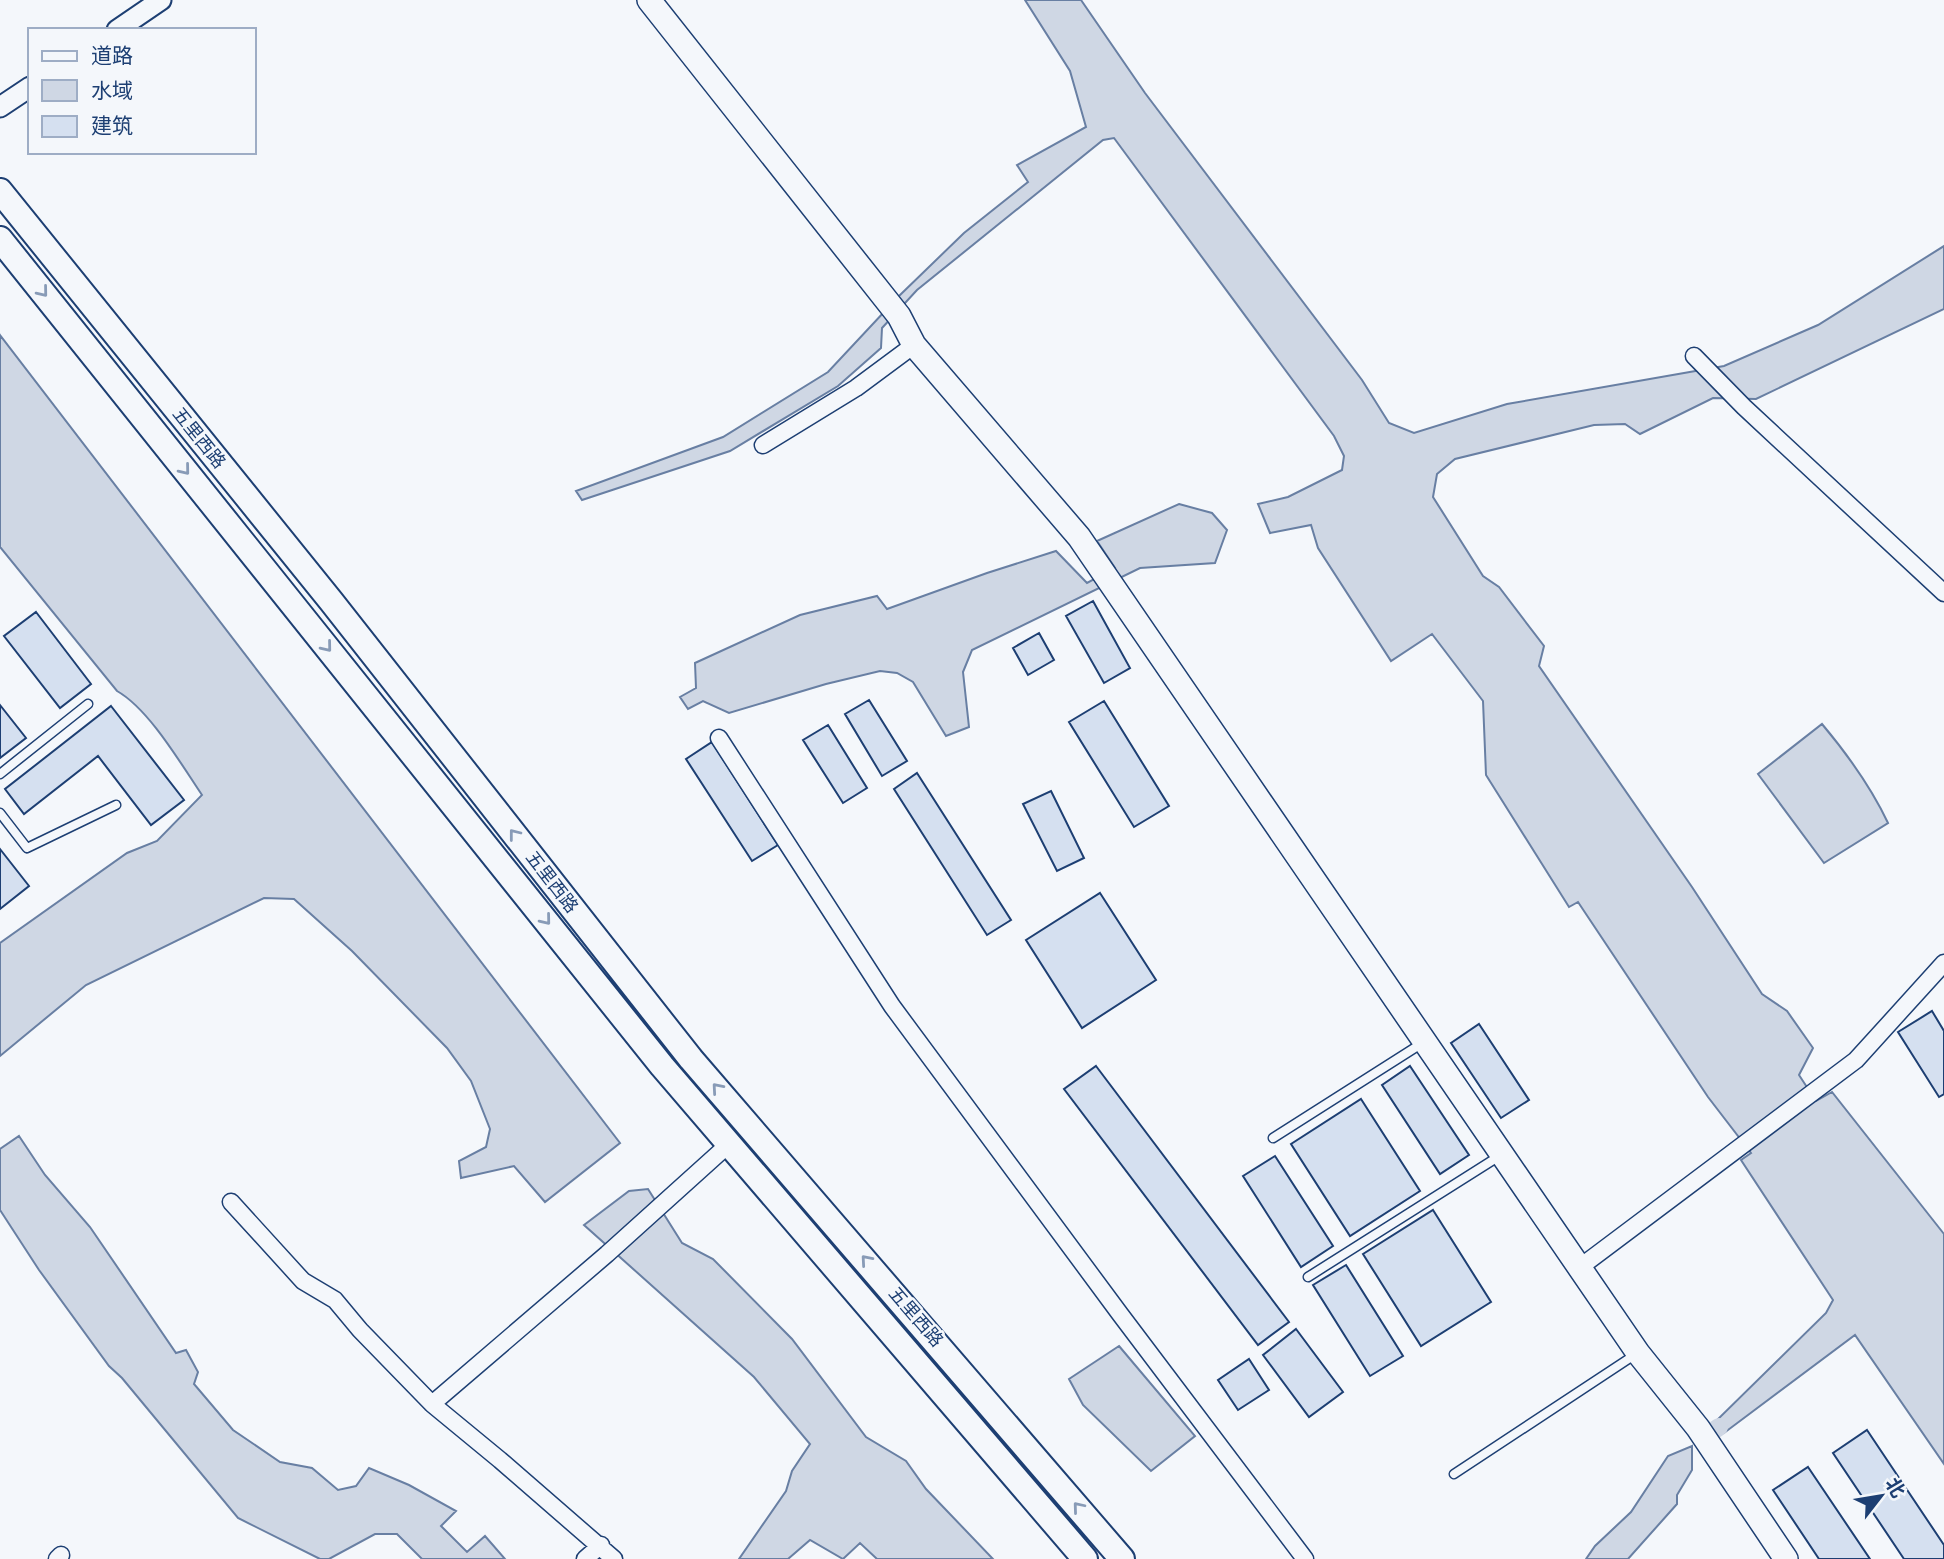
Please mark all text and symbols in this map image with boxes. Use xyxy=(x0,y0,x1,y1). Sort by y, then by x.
legend xyxy=(28,28,256,154)
text: 道路 xyxy=(91,39,133,71)
text: 水域 xyxy=(91,74,133,106)
text: 建筑 xyxy=(91,109,133,141)
one-way arrow xyxy=(34,284,47,296)
street label: 五里西路 xyxy=(166,401,233,474)
one-way arrow xyxy=(176,462,189,474)
one-way arrow xyxy=(319,639,331,652)
one-way arrow xyxy=(509,829,522,841)
street label: 五里西路 xyxy=(520,845,585,918)
one-way arrow xyxy=(537,913,550,925)
one-way arrow xyxy=(713,1083,725,1096)
one-way arrow xyxy=(862,1255,874,1268)
street label: 五里西路 xyxy=(883,1281,950,1353)
north arrow xyxy=(1846,1461,1916,1531)
text: 北 xyxy=(1879,1471,1913,1503)
one-way arrow xyxy=(1074,1502,1087,1514)

